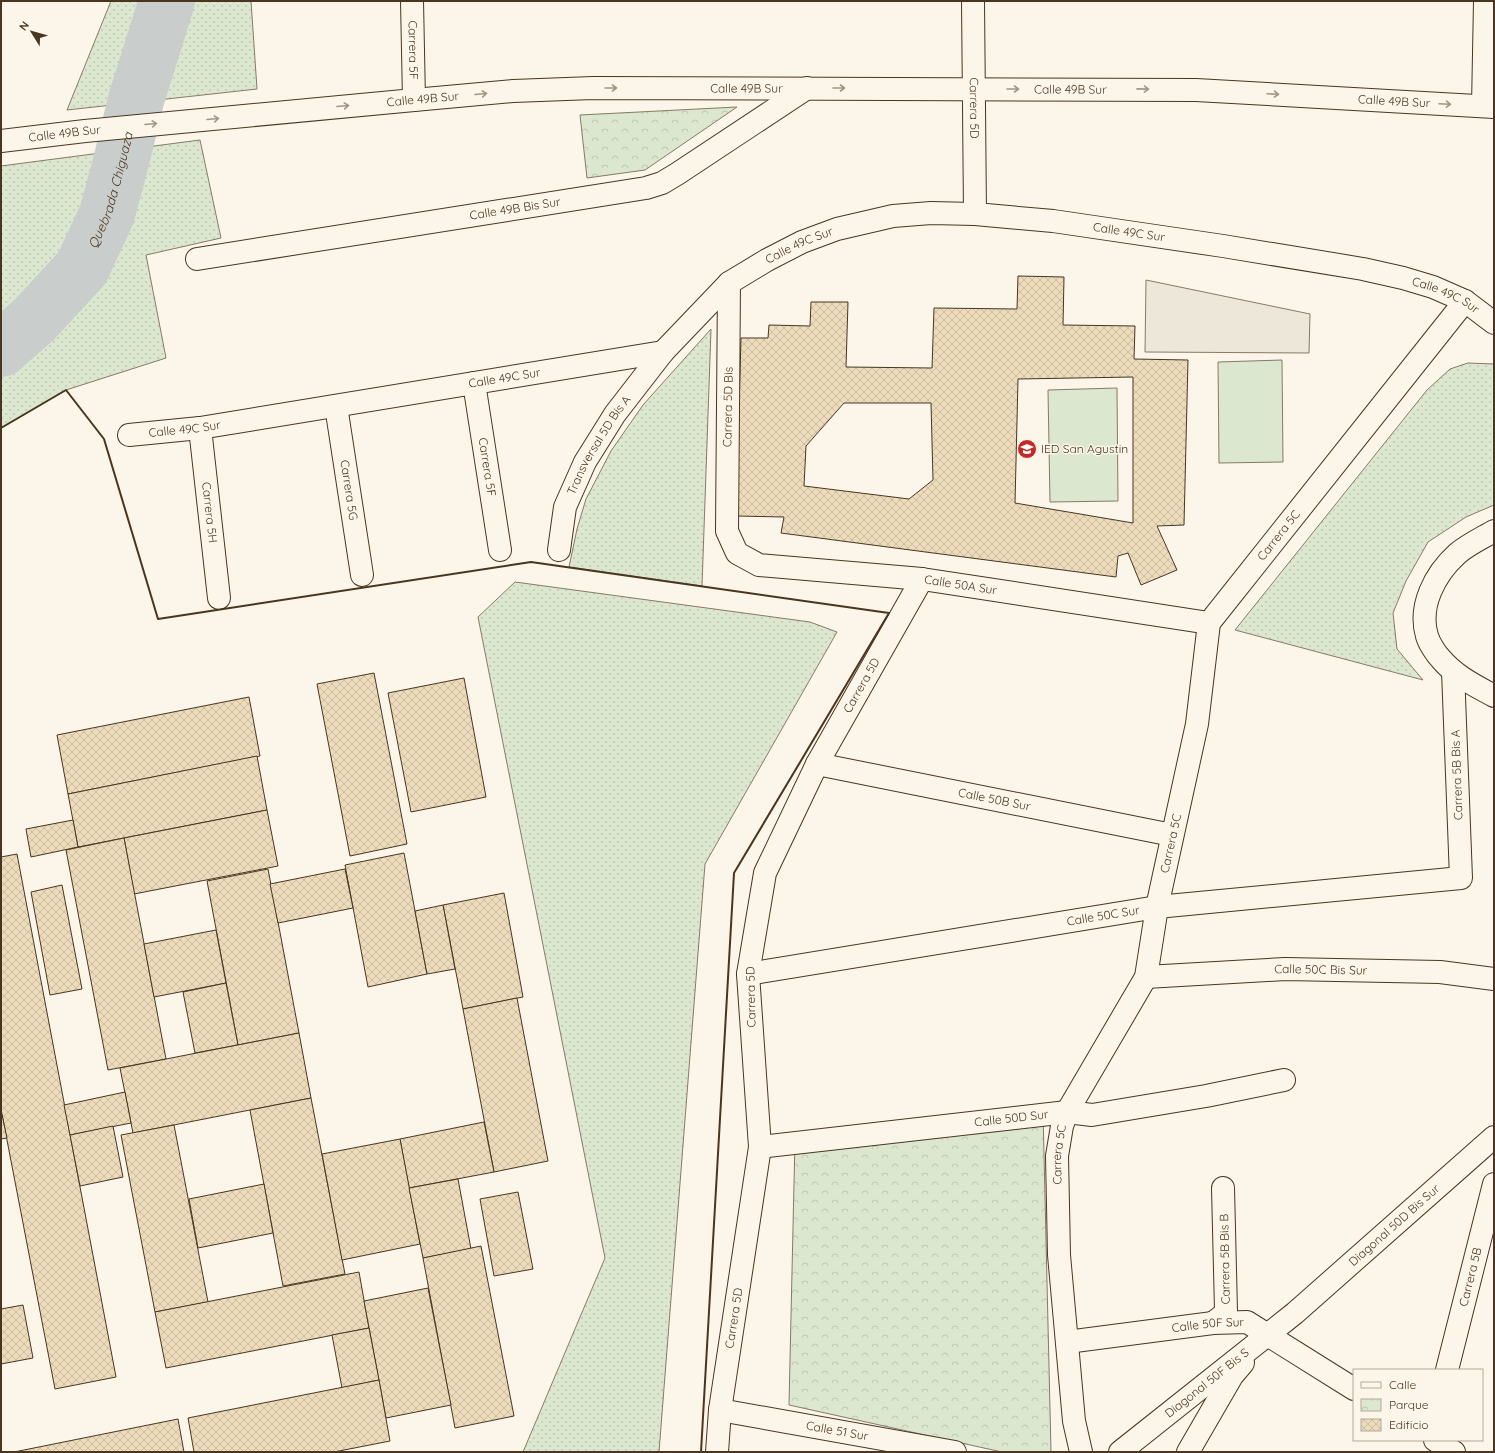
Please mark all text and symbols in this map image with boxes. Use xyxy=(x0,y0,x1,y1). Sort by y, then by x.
north arrow xyxy=(12,12,52,52)
text: N xyxy=(16,19,32,33)
street label: Carrera 5F xyxy=(405,20,422,80)
street label: Carrera 5D xyxy=(967,77,982,139)
street label: Calle 49B Sur xyxy=(710,80,783,96)
street label: Calle 49B Sur xyxy=(1034,81,1107,97)
one-way arrow xyxy=(604,84,617,92)
one-way arrow xyxy=(832,84,845,92)
one-way arrow xyxy=(1006,85,1019,93)
one-way arrow xyxy=(1136,85,1149,93)
street label: Calle 49B Sur xyxy=(386,88,460,110)
one-way arrow xyxy=(474,90,487,97)
one-way arrow xyxy=(1266,90,1279,98)
street label: Calle 49B Sur xyxy=(1357,91,1431,110)
one-way arrow xyxy=(1438,100,1451,107)
one-way arrow xyxy=(336,103,349,110)
one-way arrow xyxy=(206,115,219,122)
one-way arrow xyxy=(144,121,157,128)
street label: Calle 49B Sur xyxy=(28,122,102,145)
water label: Quebrada Chiguaza xyxy=(84,129,136,251)
street label: Calle 49B Bis Sur xyxy=(468,194,562,223)
street label: Calle 49C Sur xyxy=(1092,219,1166,244)
street label: Calle 49C Sur xyxy=(763,223,835,267)
street label: Calle 49C Sur xyxy=(1410,273,1483,317)
street label: Calle 49C Sur xyxy=(467,364,542,391)
street label: Carrera 5D Bis xyxy=(719,366,736,447)
street label: Transversal 5D Bis A xyxy=(563,392,634,497)
street label: Calle 49C Sur xyxy=(148,417,222,440)
street label: Carrera 5F xyxy=(476,436,500,498)
school or university icon: IED San Agustin xyxy=(1016,438,1038,460)
place label: IED San Agustin xyxy=(1041,441,1128,456)
street label: Carrera 5G xyxy=(337,459,361,521)
street label: Carrera 5H xyxy=(199,481,221,544)
street label: Carrera 5C xyxy=(1254,507,1303,563)
street label: Calle 50A Sur xyxy=(923,571,999,597)
street label: Carrera 5D xyxy=(840,655,883,716)
street label: Carrera 5B Bis A xyxy=(1447,729,1466,821)
street label: Calle 50B Sur xyxy=(957,784,1032,814)
street label: Carrera 5C xyxy=(1157,812,1184,874)
street label: Calle 50C Sur xyxy=(1066,902,1141,929)
street label: Calle 50C Bis Sur xyxy=(1274,961,1368,978)
street label: Carrera 5D xyxy=(742,966,759,1028)
street label: Calle 50D Sur xyxy=(974,1106,1050,1130)
street label: Carrera 5C xyxy=(1049,1123,1069,1185)
street label: Diagonal 50D Bis Sur xyxy=(1345,1180,1443,1269)
street label: Carrera 5B Bis B xyxy=(1216,1213,1233,1304)
street label: Carrera 5B xyxy=(1455,1246,1485,1308)
street label: Carrera 5D xyxy=(721,1286,746,1349)
street label: Calle 50F Sur xyxy=(1171,1314,1245,1335)
street label: Diagonal 50F Bis S xyxy=(1162,1344,1252,1421)
legend xyxy=(1353,1369,1483,1441)
text: Calle xyxy=(1389,1377,1417,1392)
text: Parque xyxy=(1389,1397,1429,1412)
text: Edificio xyxy=(1389,1417,1429,1432)
street label: Calle 51 Sur xyxy=(805,1418,870,1443)

